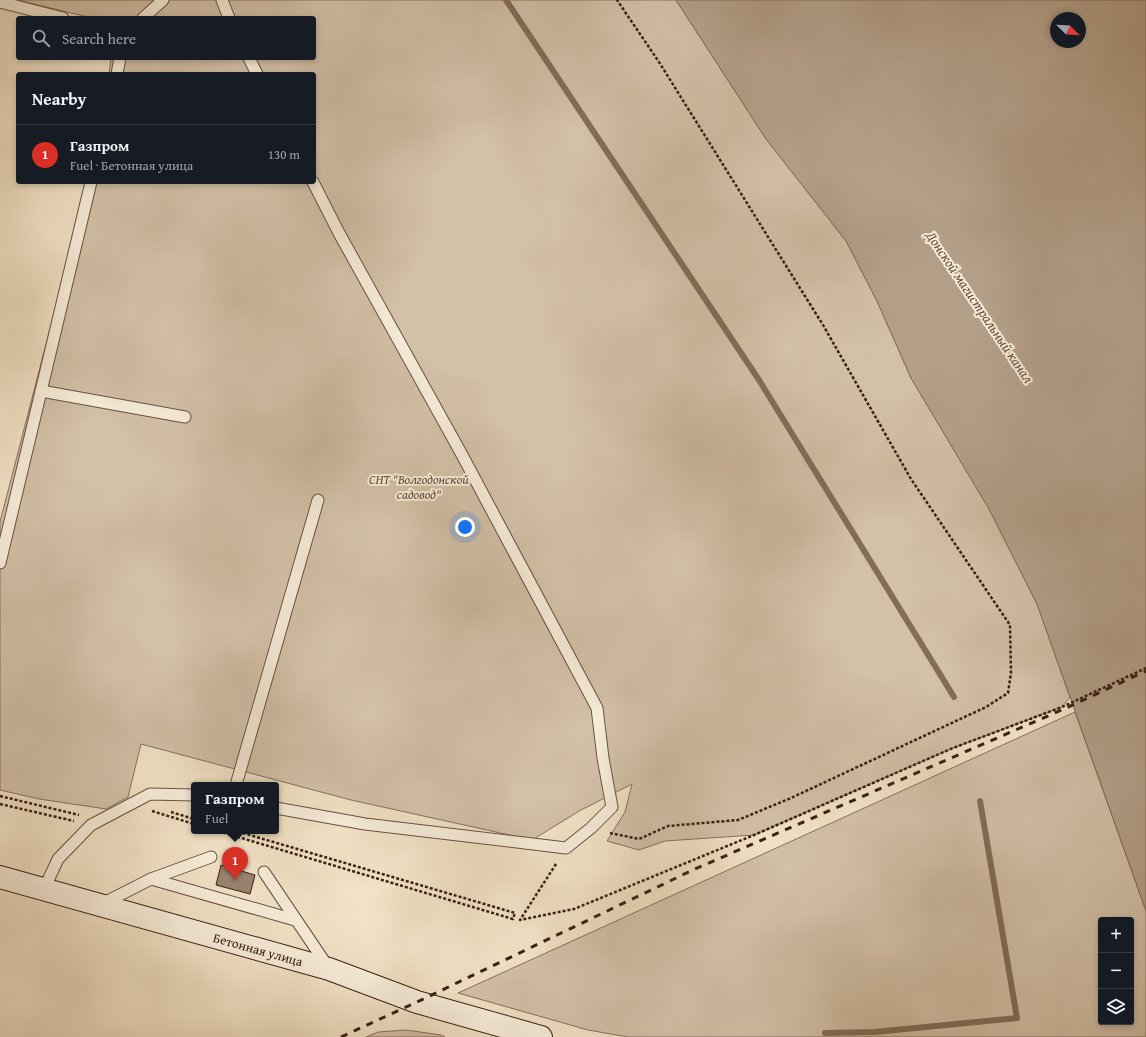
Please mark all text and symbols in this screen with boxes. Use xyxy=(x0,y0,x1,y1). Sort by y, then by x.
north arrow xyxy=(1050,12,1086,48)
search box xyxy=(16,16,316,60)
icon: search xyxy=(30,27,52,49)
text: Search here xyxy=(62,28,136,49)
text: Nearby xyxy=(32,86,86,111)
text: Газпром xyxy=(70,135,129,156)
text: 1 xyxy=(42,145,48,164)
text: 130 m xyxy=(268,145,300,164)
text: Fuel · Бетонная улица xyxy=(70,156,193,175)
water label: Донской магистральный канал xyxy=(921,226,1039,388)
park label: СНТ "Волгодонской садовод" xyxy=(369,470,469,504)
your location xyxy=(455,517,475,537)
popup xyxy=(191,782,279,834)
text: Газпром xyxy=(205,788,265,809)
text: Fuel xyxy=(205,809,228,828)
pin: 1 xyxy=(222,847,248,880)
map controls xyxy=(1098,917,1134,1025)
button: + xyxy=(1098,917,1134,953)
street label: Бетонная улица xyxy=(211,928,306,971)
button: − xyxy=(1098,953,1134,989)
button: layers xyxy=(1098,989,1134,1025)

